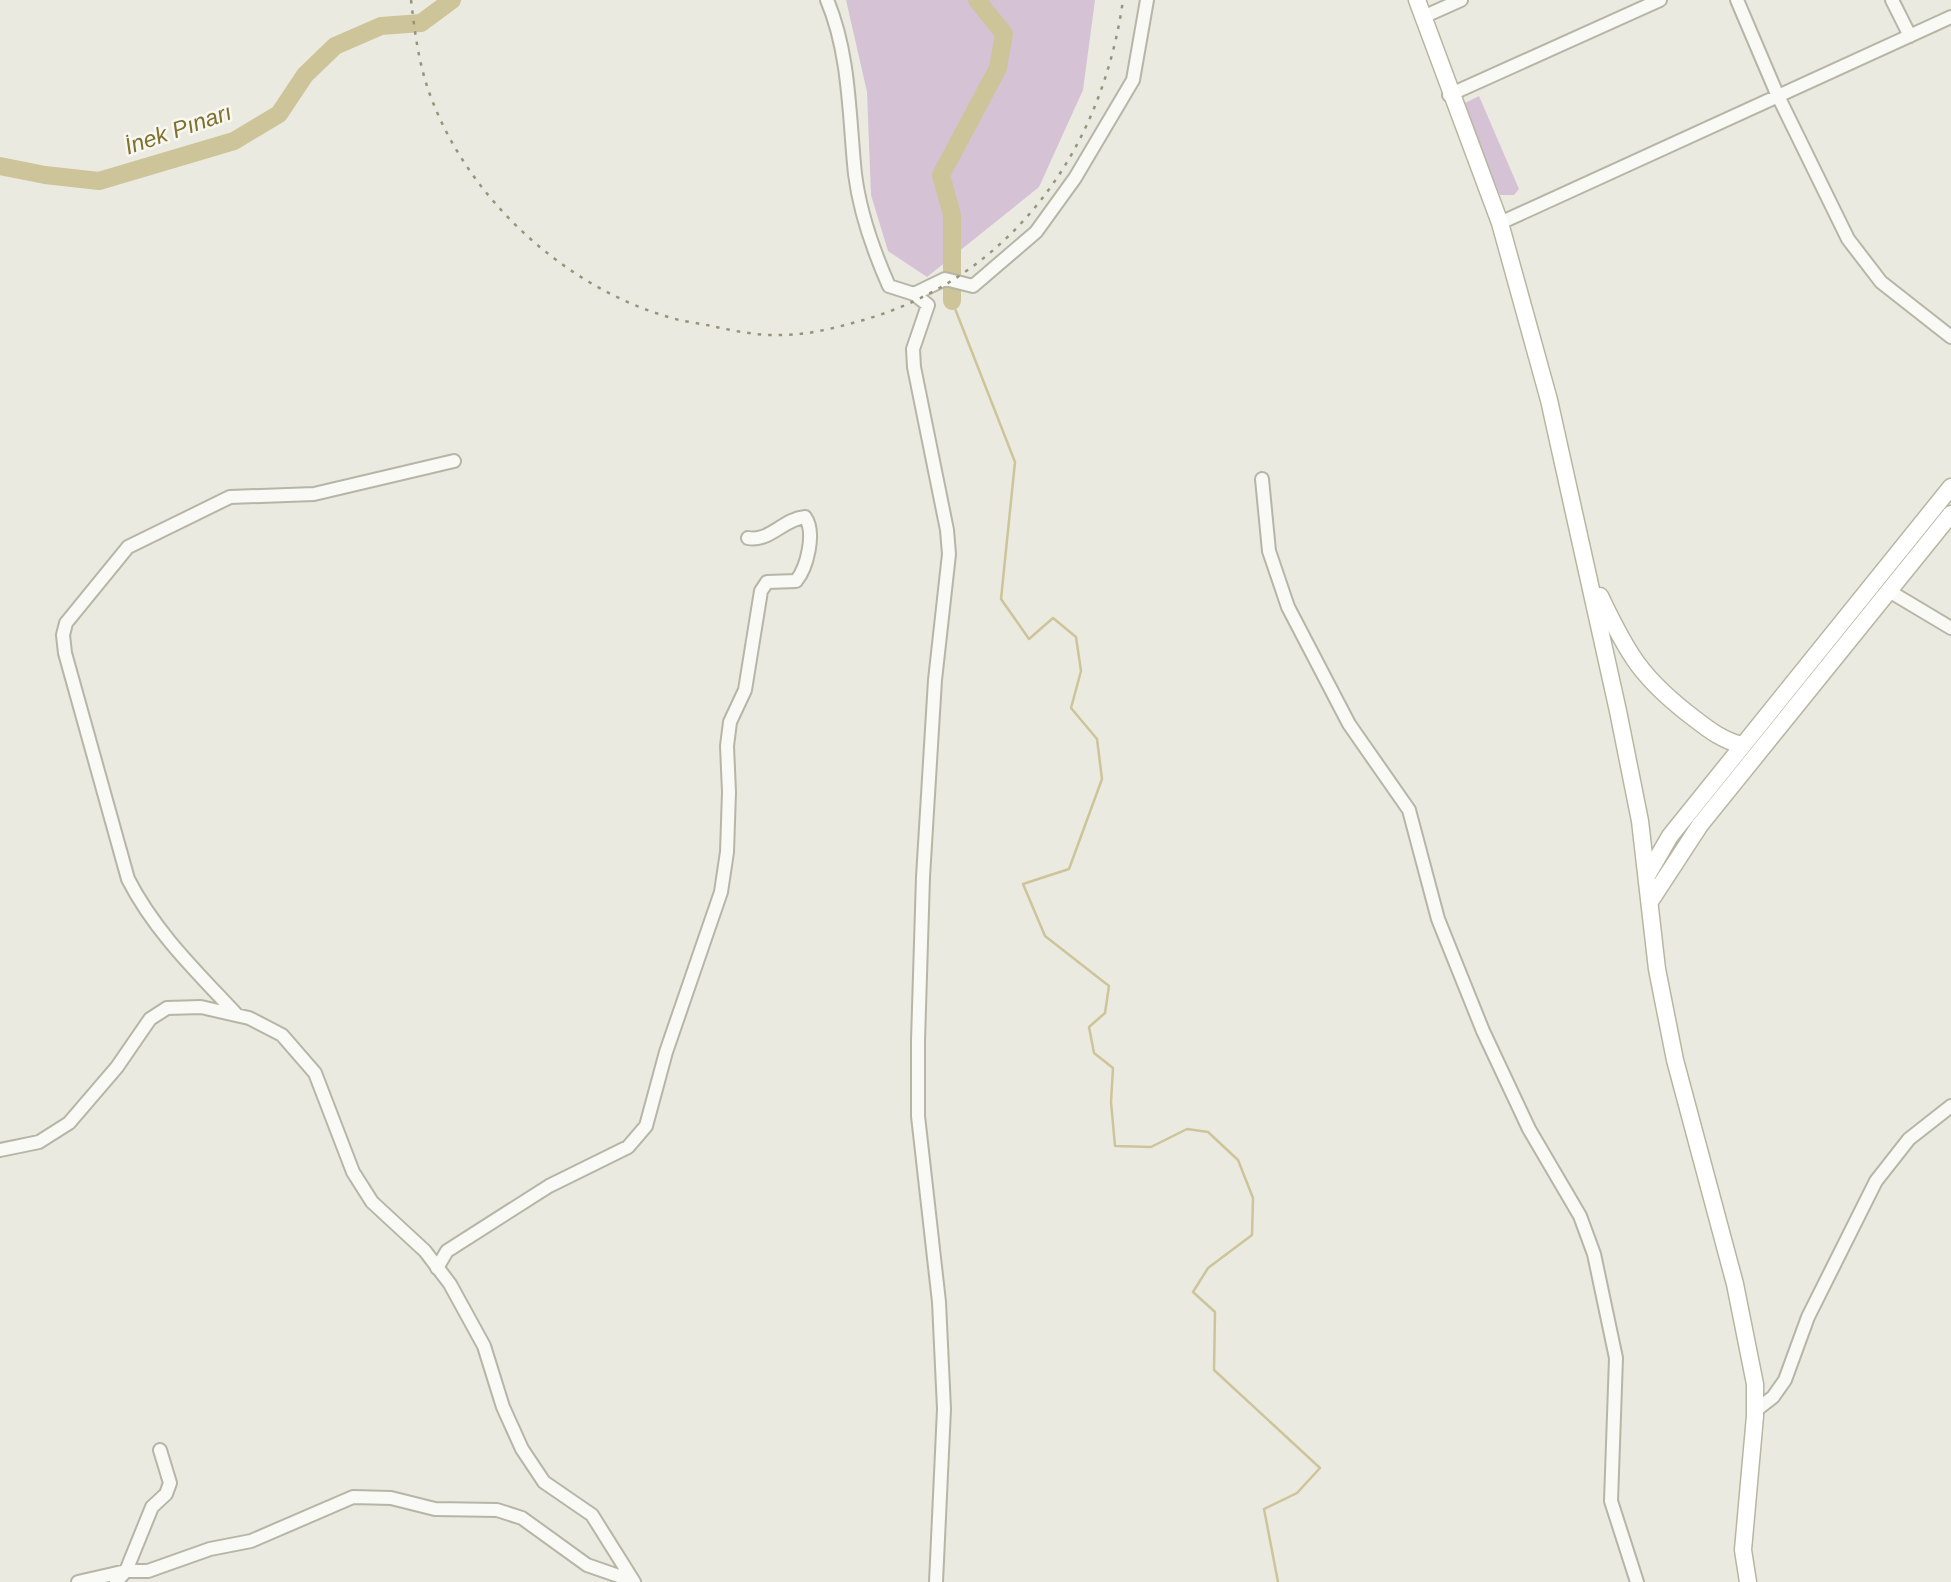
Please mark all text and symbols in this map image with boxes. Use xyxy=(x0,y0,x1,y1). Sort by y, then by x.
water label: İnek Pınarı xyxy=(121,99,235,159)

